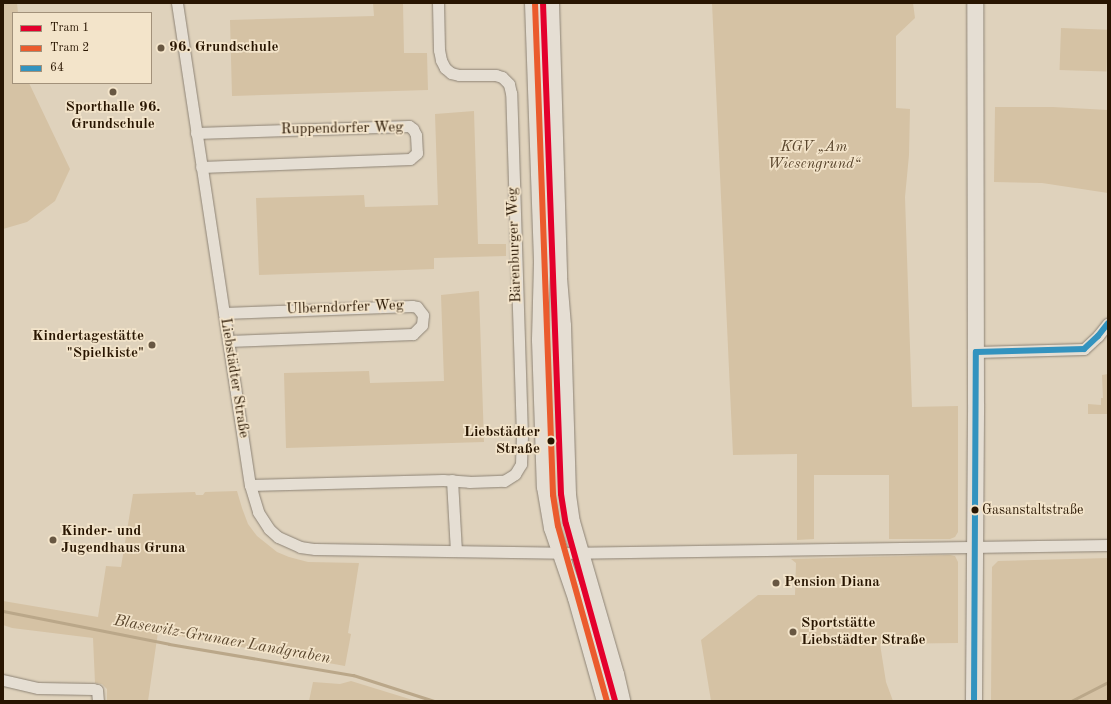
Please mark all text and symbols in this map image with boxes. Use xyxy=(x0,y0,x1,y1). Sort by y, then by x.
legend xyxy=(12,12,152,84)
text: Tram 1 xyxy=(50,22,89,34)
place label: 96. Grundschule xyxy=(169,39,279,57)
text: Tram 2 xyxy=(50,42,89,54)
marker: 96. Grundschule xyxy=(156,43,166,53)
text: 64 xyxy=(50,62,64,74)
marker: Sporthalle 96. Grundschule xyxy=(108,87,118,97)
place label: Sporthalle 96. Grundschule xyxy=(65,98,161,133)
street label: Ruppendorfer Weg xyxy=(281,119,403,139)
park label: KGV „Am Wiesengrund“ xyxy=(767,138,861,173)
street label: Bärenburger Weg xyxy=(504,187,526,303)
street label: Ulberndorfer Weg xyxy=(286,297,404,319)
street label: Liebstädter Straße xyxy=(216,317,252,439)
place label: Kindertagestätte "Spielkiste" xyxy=(32,327,144,362)
marker: Kindertagestätte "Spielkiste" xyxy=(147,340,157,350)
place label: Liebstädter Straße xyxy=(464,423,540,458)
marker: Liebstädter Straße xyxy=(544,434,558,448)
place label: Gasanstaltstraße xyxy=(982,502,1084,518)
marker: Gasanstaltstraße xyxy=(970,505,980,515)
place label: Kinder- und Jugendhaus Gruna xyxy=(61,522,186,557)
marker: Kinder- und Jugendhaus Gruna xyxy=(48,535,58,545)
place label: Pension Diana xyxy=(784,574,880,592)
marker: Pension Diana xyxy=(771,578,781,588)
water label: Blasewitz‐Grunaer Landgraben xyxy=(112,611,332,669)
place label: Sportstätte Liebstädter Straße xyxy=(801,614,926,649)
marker: Sportstätte Liebstädter Straße xyxy=(788,627,798,637)

